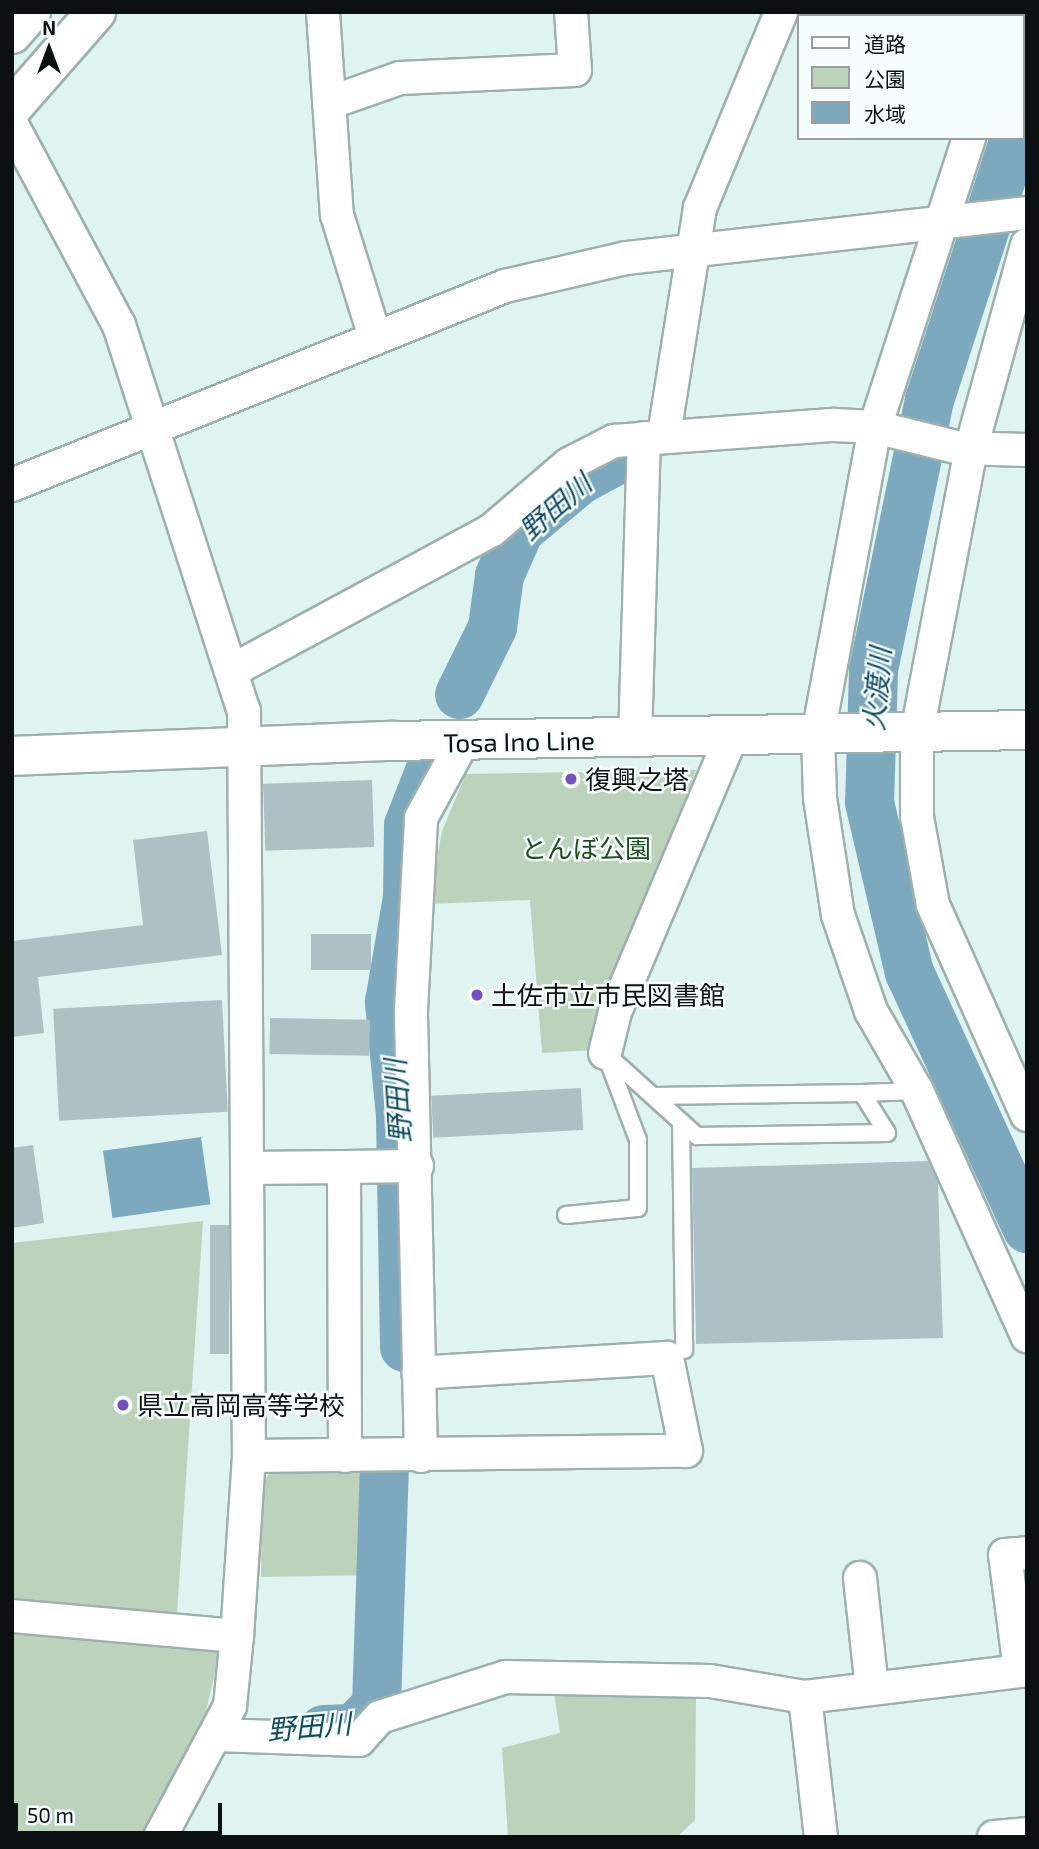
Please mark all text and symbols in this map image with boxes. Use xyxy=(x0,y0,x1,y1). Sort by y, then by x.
north arrow xyxy=(14,14,84,84)
legend xyxy=(797,14,1025,140)
text: N xyxy=(42,16,56,39)
text: 道路 xyxy=(864,31,906,56)
text: 公園 xyxy=(864,66,906,91)
text: 水域 xyxy=(864,101,906,126)
water label: 野田川 xyxy=(512,466,598,546)
water label: 火渡川 xyxy=(856,646,896,732)
street label: Tosa Ino Line xyxy=(443,724,595,758)
place label: 復興之塔 xyxy=(585,763,689,795)
marker: 復興之塔 xyxy=(563,771,579,787)
park label: とんぼ公園 xyxy=(521,832,651,864)
place label: 土佐市立市民図書館 xyxy=(491,979,725,1011)
marker: 土佐市立市民図書館 xyxy=(469,987,485,1003)
water label: 野田川 xyxy=(377,1058,417,1144)
place label: 県立高岡高等学校 xyxy=(137,1389,345,1421)
marker: 県立高岡高等学校 xyxy=(115,1397,131,1413)
water label: 野田川 xyxy=(266,1706,352,1746)
scale bar xyxy=(18,1790,226,1834)
text: 50 m xyxy=(27,1802,74,1827)

